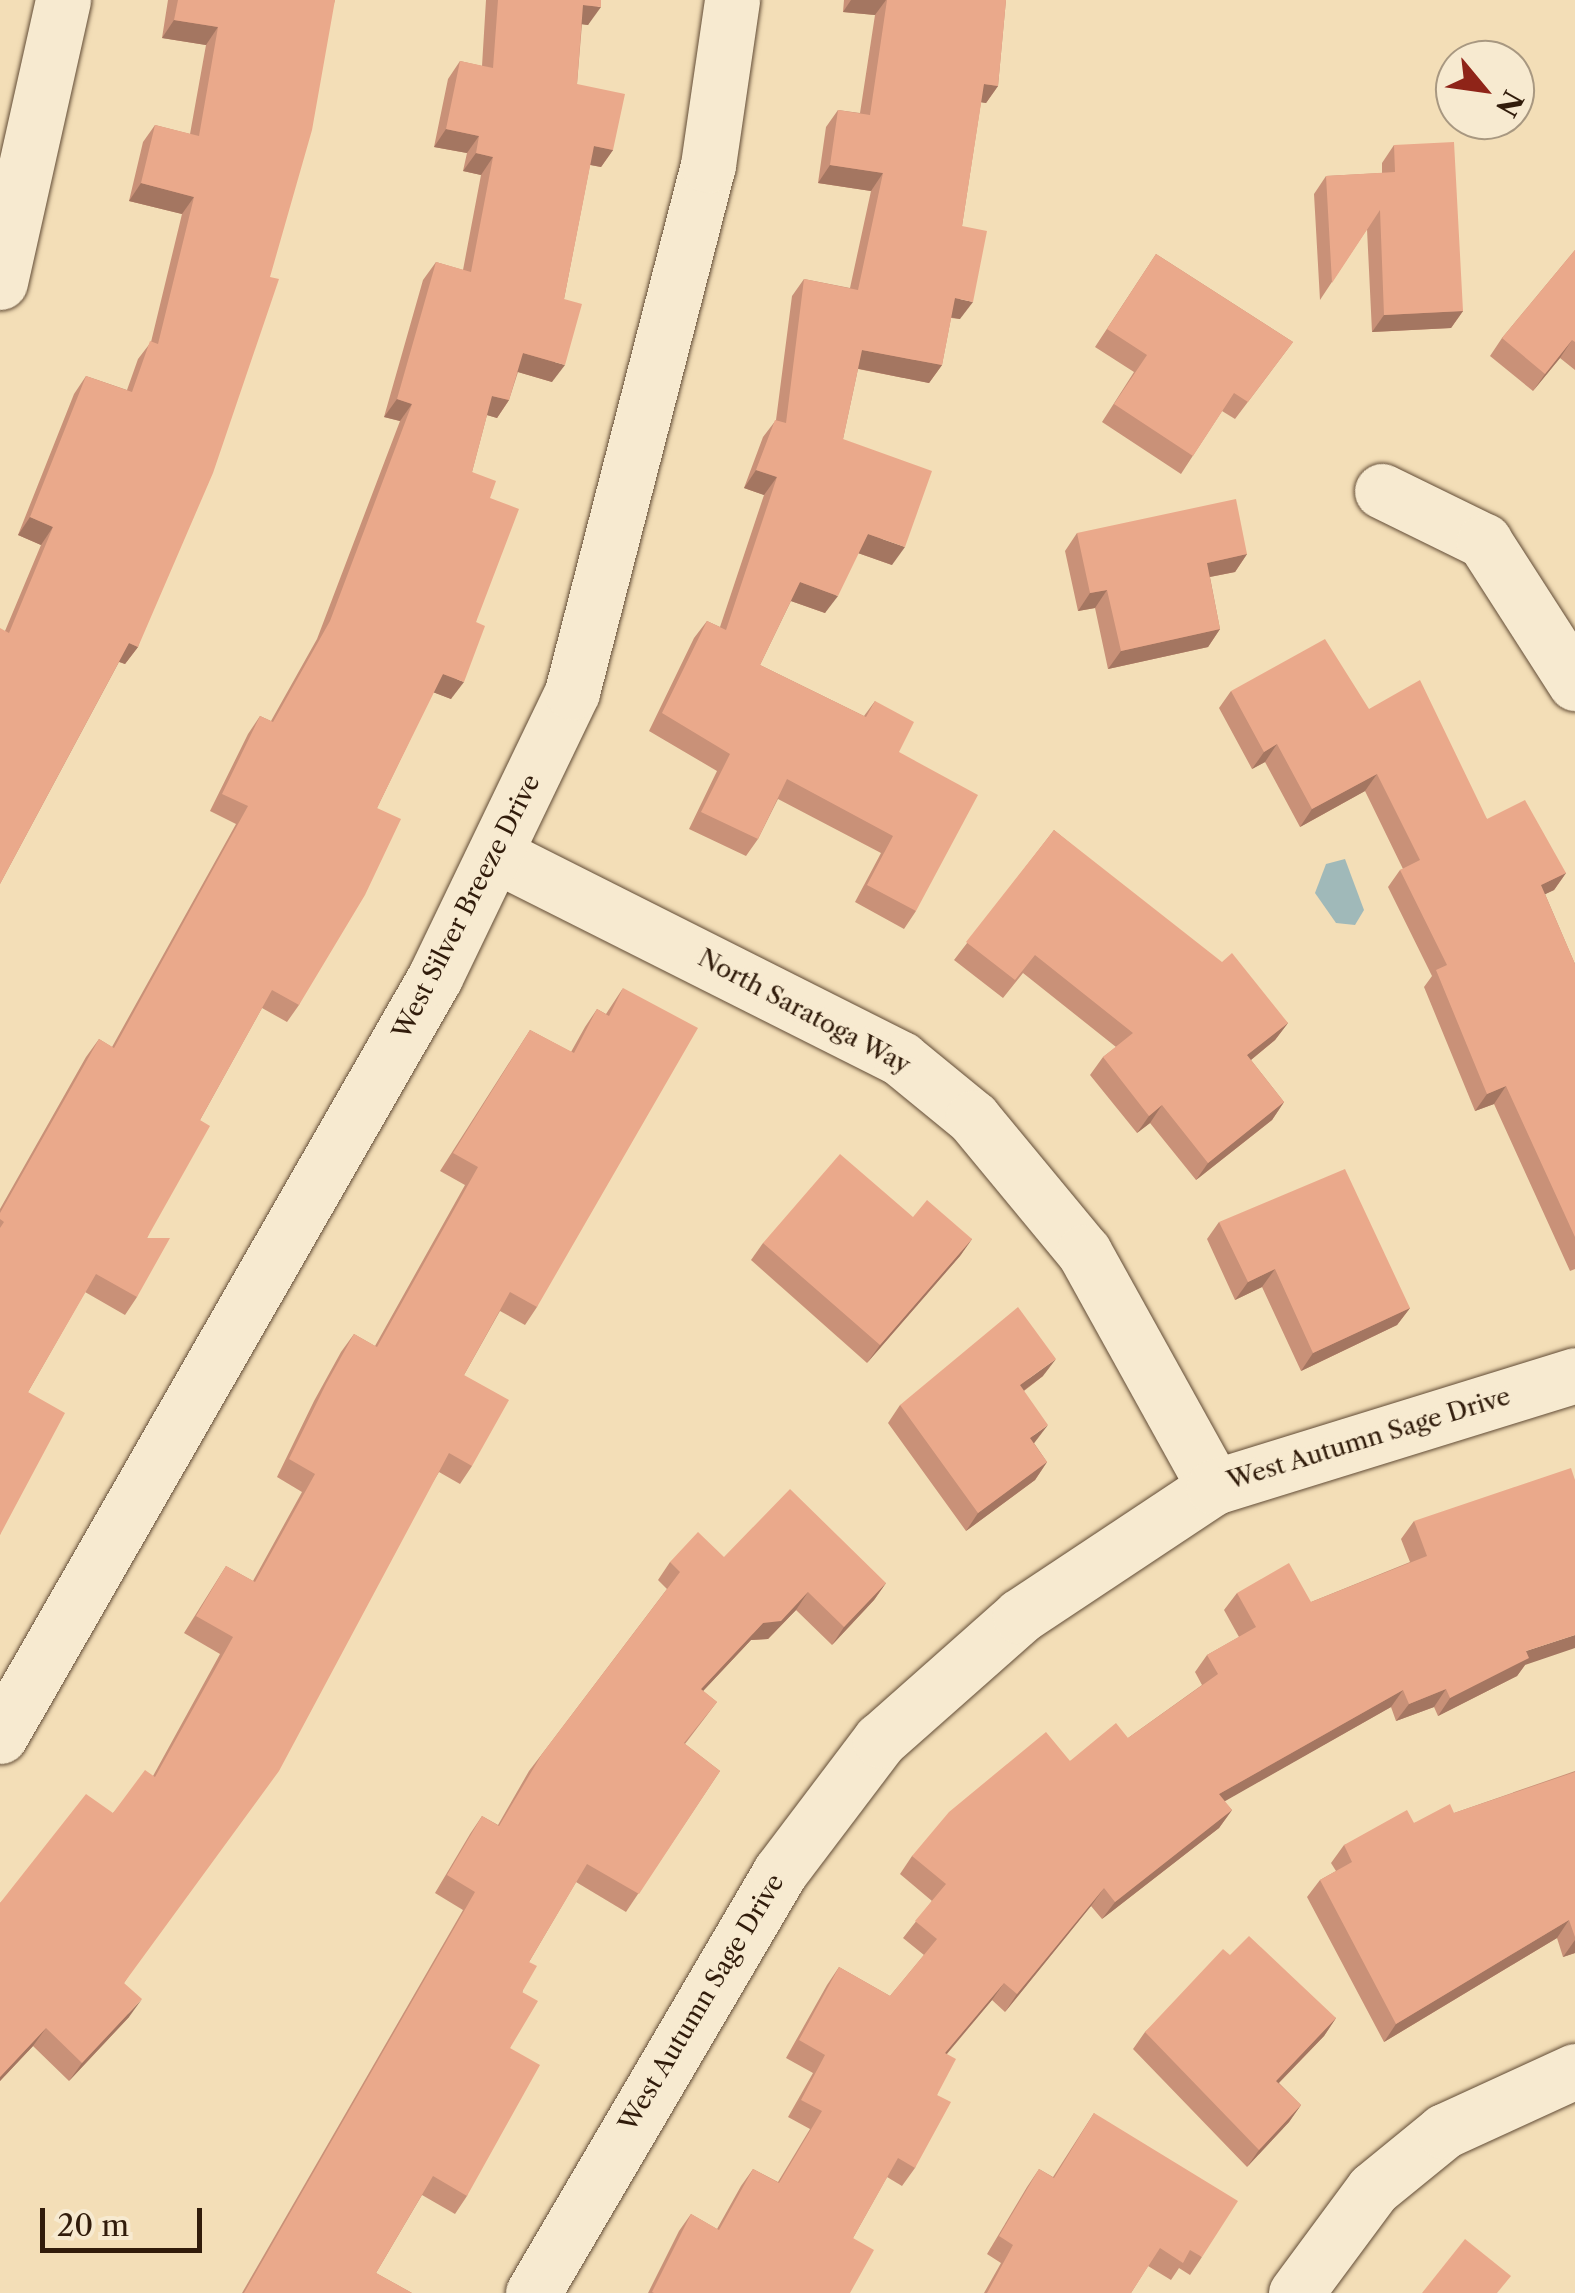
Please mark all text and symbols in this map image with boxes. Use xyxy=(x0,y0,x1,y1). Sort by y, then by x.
north arrow xyxy=(1435,40,1535,140)
text: N xyxy=(1489,85,1530,122)
street label: West Silver Breeze Drive xyxy=(387,769,547,1045)
street label: North Saratoga Way xyxy=(692,943,916,1081)
street label: West Autumn Sage Drive xyxy=(1223,1381,1515,1497)
street label: West Autumn Sage Drive xyxy=(613,1869,791,2137)
scale bar xyxy=(45,2188,208,2250)
text: 20 m xyxy=(57,2207,129,2244)

